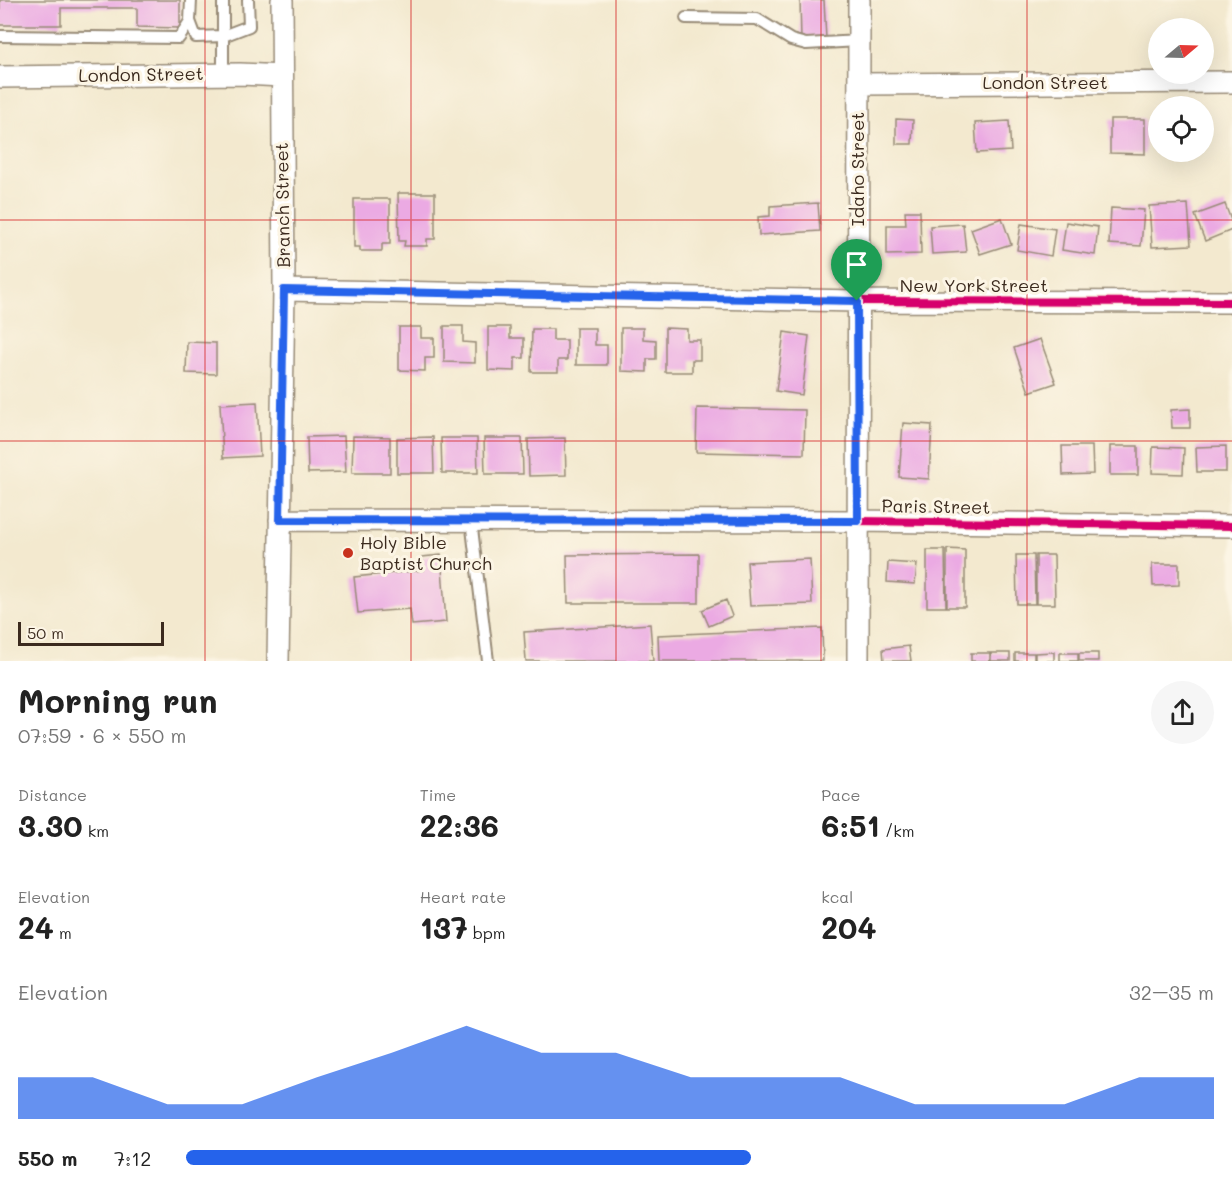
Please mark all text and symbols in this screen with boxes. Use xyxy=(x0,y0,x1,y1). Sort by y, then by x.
north arrow xyxy=(1148,18,1214,84)
map controls xyxy=(1148,18,1214,162)
street label: London Street xyxy=(78,61,204,87)
street label: London Street xyxy=(982,70,1108,94)
button: locate xyxy=(1148,96,1214,162)
street label: Idaho Street xyxy=(845,112,869,226)
street label: Branch Street xyxy=(269,142,295,268)
pin xyxy=(831,239,882,301)
icon: arrive xyxy=(840,248,873,281)
street label: New York Street xyxy=(900,273,1048,297)
street label: Paris Street xyxy=(882,493,990,519)
place label: Holy Bible Baptist Church xyxy=(360,530,492,575)
marker: Holy Bible Baptist Church xyxy=(341,546,355,560)
scale bar xyxy=(18,619,164,646)
text: 50 m xyxy=(27,622,64,643)
text: Morning run xyxy=(18,678,218,721)
button: share xyxy=(1151,681,1214,744)
text: 07:59 · 6 × 550 m xyxy=(18,722,186,748)
text: Distance xyxy=(18,784,87,805)
text: Time xyxy=(420,784,456,805)
text: Pace xyxy=(821,784,860,805)
text: 3.30 xyxy=(18,805,83,845)
text: 22:36 xyxy=(420,805,499,845)
text: 6:51 xyxy=(821,805,880,845)
text: km xyxy=(83,820,109,841)
text: /km xyxy=(880,820,915,841)
text: Elevation xyxy=(18,886,90,907)
text: Heart rate xyxy=(420,886,506,907)
text: kcal xyxy=(821,886,853,907)
text: 24 xyxy=(18,907,54,947)
text: 137 xyxy=(420,907,468,947)
text: 204 xyxy=(821,907,876,947)
text: m xyxy=(54,922,72,943)
text: bpm xyxy=(468,922,506,943)
text: Elevation xyxy=(18,979,108,1005)
text: 32–35 m xyxy=(1129,979,1214,1005)
text: 550 m xyxy=(18,1145,77,1171)
text: 7:12 xyxy=(114,1145,151,1171)

